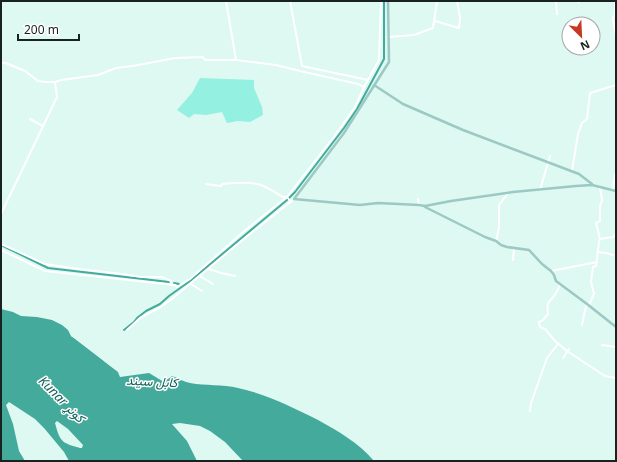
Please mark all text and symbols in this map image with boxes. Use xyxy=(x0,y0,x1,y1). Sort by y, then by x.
scale bar xyxy=(18,16,79,42)
north arrow xyxy=(561,16,601,56)
text: 200 m xyxy=(24,21,59,38)
text: N xyxy=(578,37,592,54)
water label: کابل سيند xyxy=(126,371,180,391)
water label: Kunar کونړ xyxy=(34,372,91,428)

